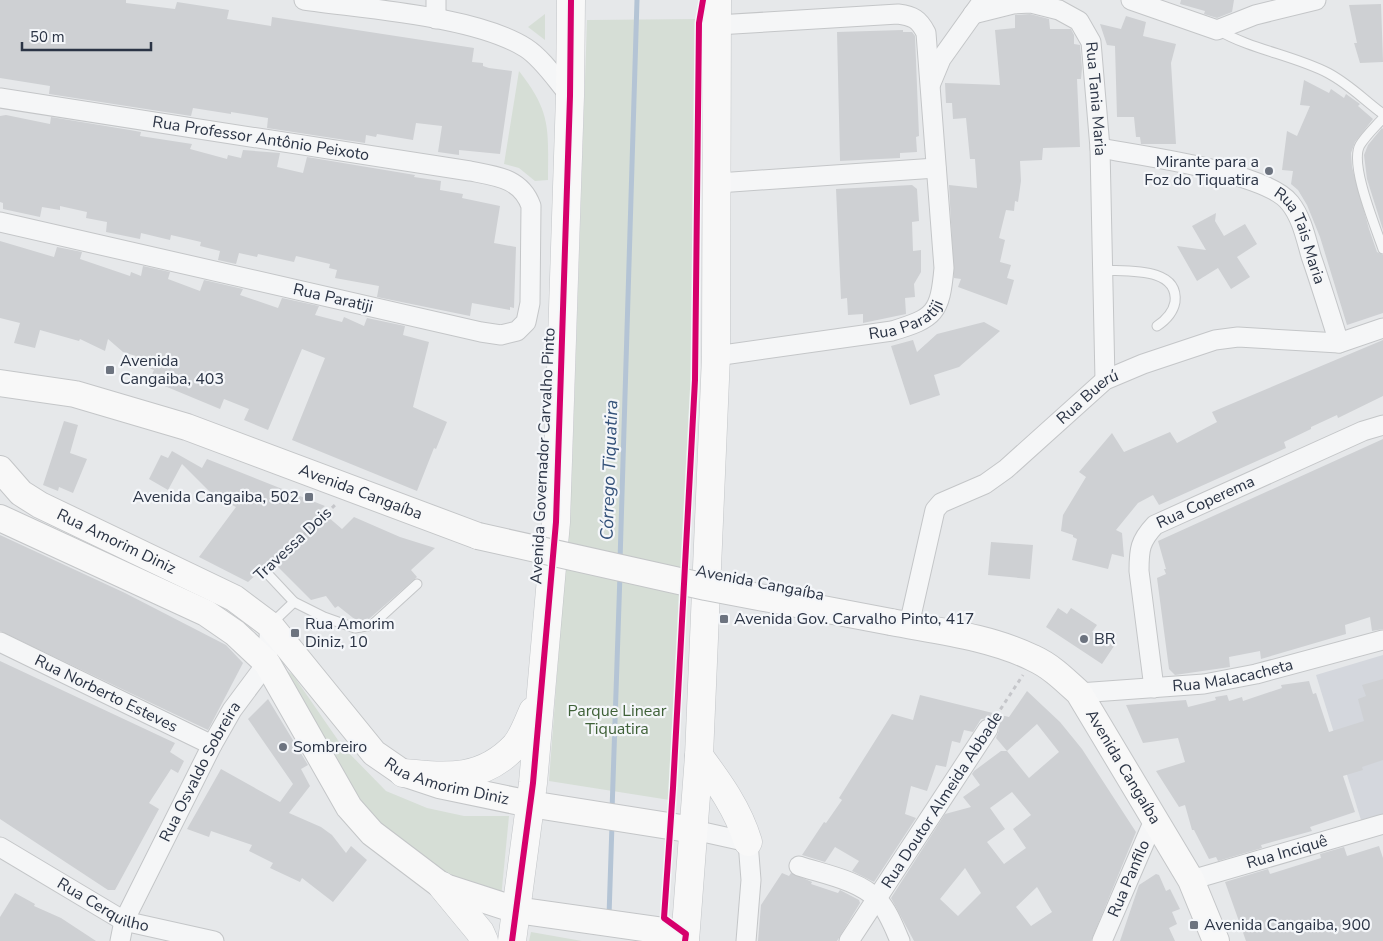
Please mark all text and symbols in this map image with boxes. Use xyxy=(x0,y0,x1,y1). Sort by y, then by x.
scale bar xyxy=(22,20,151,52)
text: 50 m xyxy=(30,27,65,47)
street label: Rua Tania Maria xyxy=(1080,41,1111,156)
street label: Rua Professor Antônio Peixoto xyxy=(151,111,371,166)
place label: Mirante para a Foz do Tiquatira xyxy=(1144,151,1259,191)
marker: Mirante para a Foz do Tiquatira xyxy=(1263,165,1275,177)
street label: Rua Tais Maria xyxy=(1270,182,1331,287)
street label: Rua Paratiji xyxy=(291,278,375,318)
street label: Rua Paratiji xyxy=(867,297,949,345)
street label: Avenida Governador Carvalho Pinto xyxy=(525,327,561,585)
place label: Avenida Cangaiba, 403 xyxy=(120,350,224,390)
marker: Avenida Cangaiba, 403 xyxy=(104,364,116,376)
street label: Rua Buerú xyxy=(1052,365,1122,429)
water label: Córrego Tiquatira xyxy=(595,399,623,541)
street label: Avenida Cangaíba xyxy=(296,459,426,525)
street label: Rua Coperema xyxy=(1153,470,1258,534)
place label: Avenida Cangaiba, 502 xyxy=(132,486,299,508)
marker: Avenida Cangaiba, 502 xyxy=(303,491,315,503)
street label: Travessa Dois xyxy=(249,502,337,586)
street label: Rua Amorim Diniz xyxy=(53,504,180,580)
street label: Avenida Cangaíba xyxy=(694,560,826,606)
place label: Avenida Gov. Carvalho Pinto, 417 xyxy=(734,608,974,630)
place label: Rua Amorim Diniz, 10 xyxy=(305,613,395,653)
marker: Avenida Gov. Carvalho Pinto, 417 xyxy=(718,613,730,625)
marker: Rua Amorim Diniz, 10 xyxy=(289,627,301,639)
place label: BR xyxy=(1094,628,1116,650)
marker: BR xyxy=(1078,633,1090,645)
street label: Rua Norberto Esteves xyxy=(31,649,181,738)
street label: Rua Malacacheta xyxy=(1172,654,1296,697)
street label: Rua Osvaldo Sobreira xyxy=(154,697,246,846)
park label: Parque Linear Tiquatira xyxy=(568,700,667,740)
street label: Avenida Cangaíba xyxy=(1080,705,1166,828)
street label: Rua Doutor Almeida Abbade xyxy=(876,707,1008,893)
place label: Sombreiro xyxy=(293,736,367,758)
marker: Sombreiro xyxy=(277,741,289,753)
street label: Rua Amorim Diniz xyxy=(380,752,511,810)
street label: Rua Inciquê xyxy=(1244,830,1330,874)
street label: Rua Panfilo xyxy=(1103,836,1155,921)
street label: Rua Cerquilho xyxy=(53,873,151,937)
place label: Avenida Cangaiba, 900 xyxy=(1204,914,1371,936)
marker: Avenida Cangaiba, 900 xyxy=(1188,919,1200,931)

